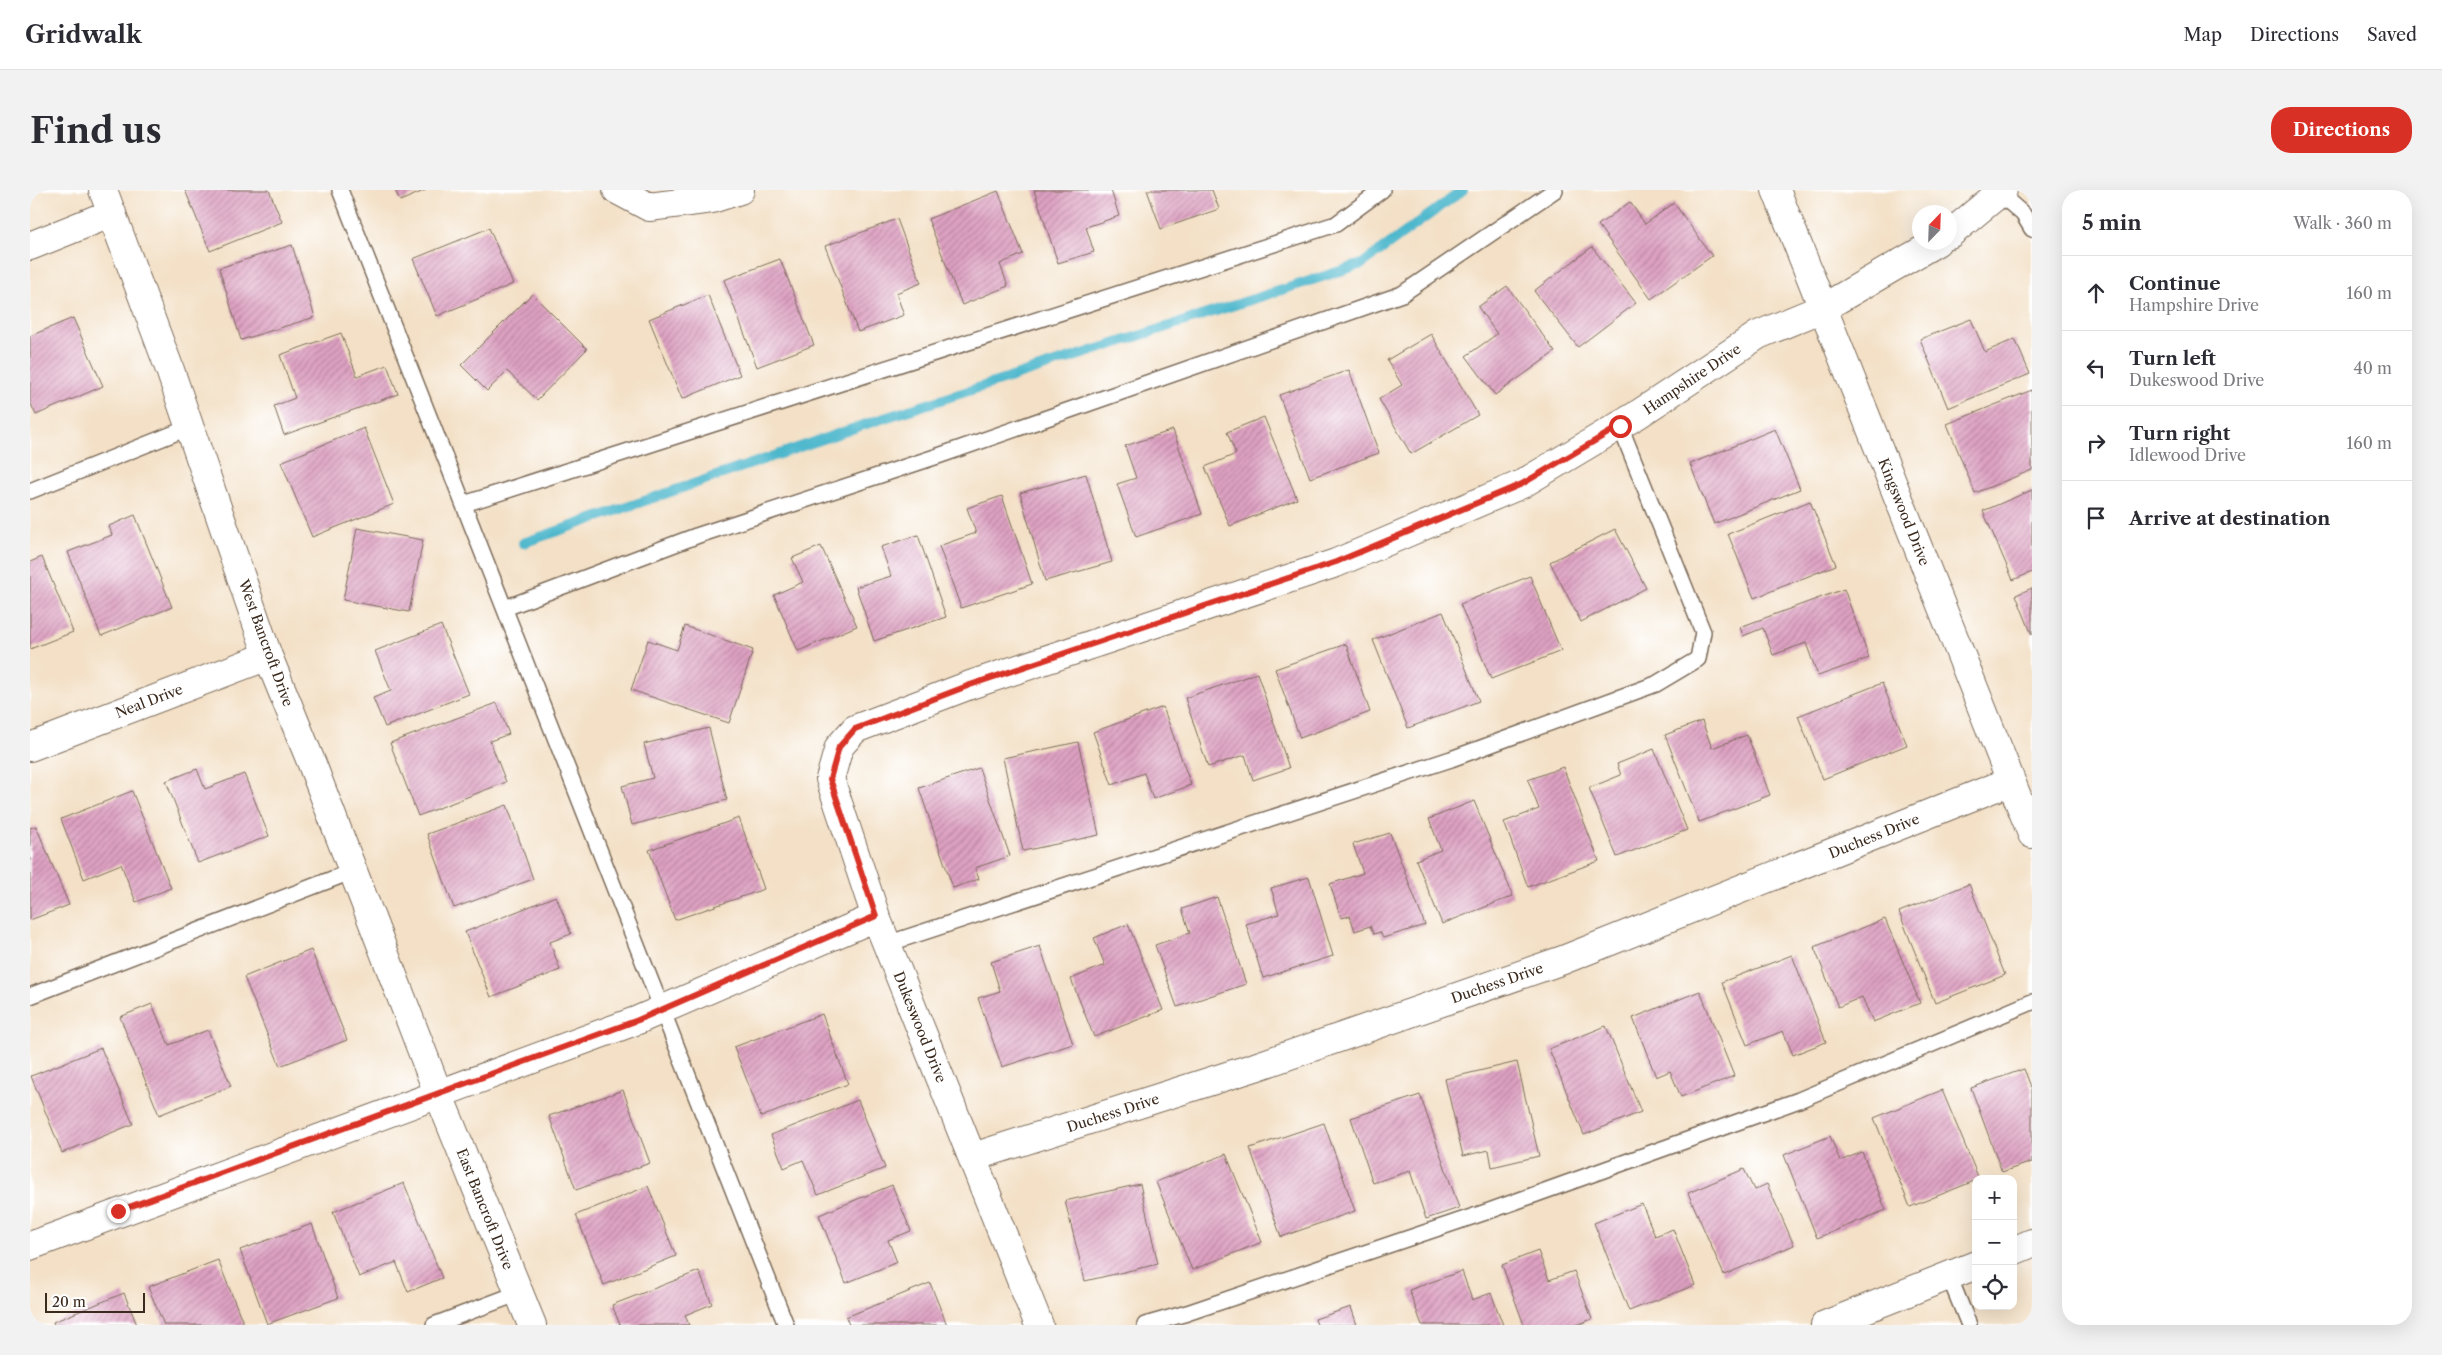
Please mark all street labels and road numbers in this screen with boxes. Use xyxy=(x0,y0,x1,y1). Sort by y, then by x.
street label: Hampshire Drive xyxy=(1640,340,1744,418)
street label: Kingswood Drive xyxy=(1874,456,1934,569)
street label: West Bancroft Drive xyxy=(234,576,297,709)
street label: Neal Drive xyxy=(113,680,185,722)
street label: Duchess Drive xyxy=(1826,810,1922,862)
street label: Duchess Drive xyxy=(1449,959,1546,1007)
street label: Dukeswood Drive xyxy=(889,969,951,1085)
street label: Duchess Drive xyxy=(1064,1090,1162,1136)
street label: East Bancroft Drive xyxy=(452,1146,518,1272)

